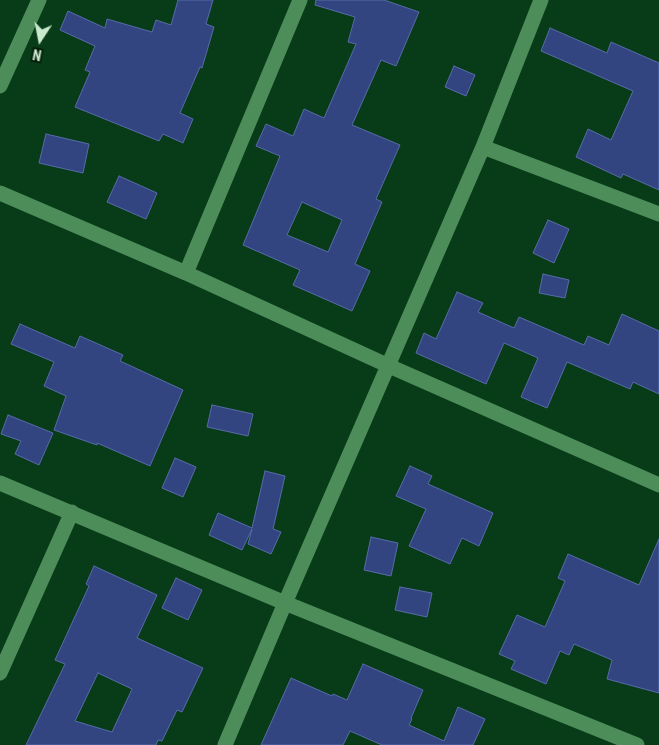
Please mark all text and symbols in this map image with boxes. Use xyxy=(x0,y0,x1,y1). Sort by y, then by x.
north arrow xyxy=(15,15,65,65)
text: N xyxy=(31,46,43,63)

